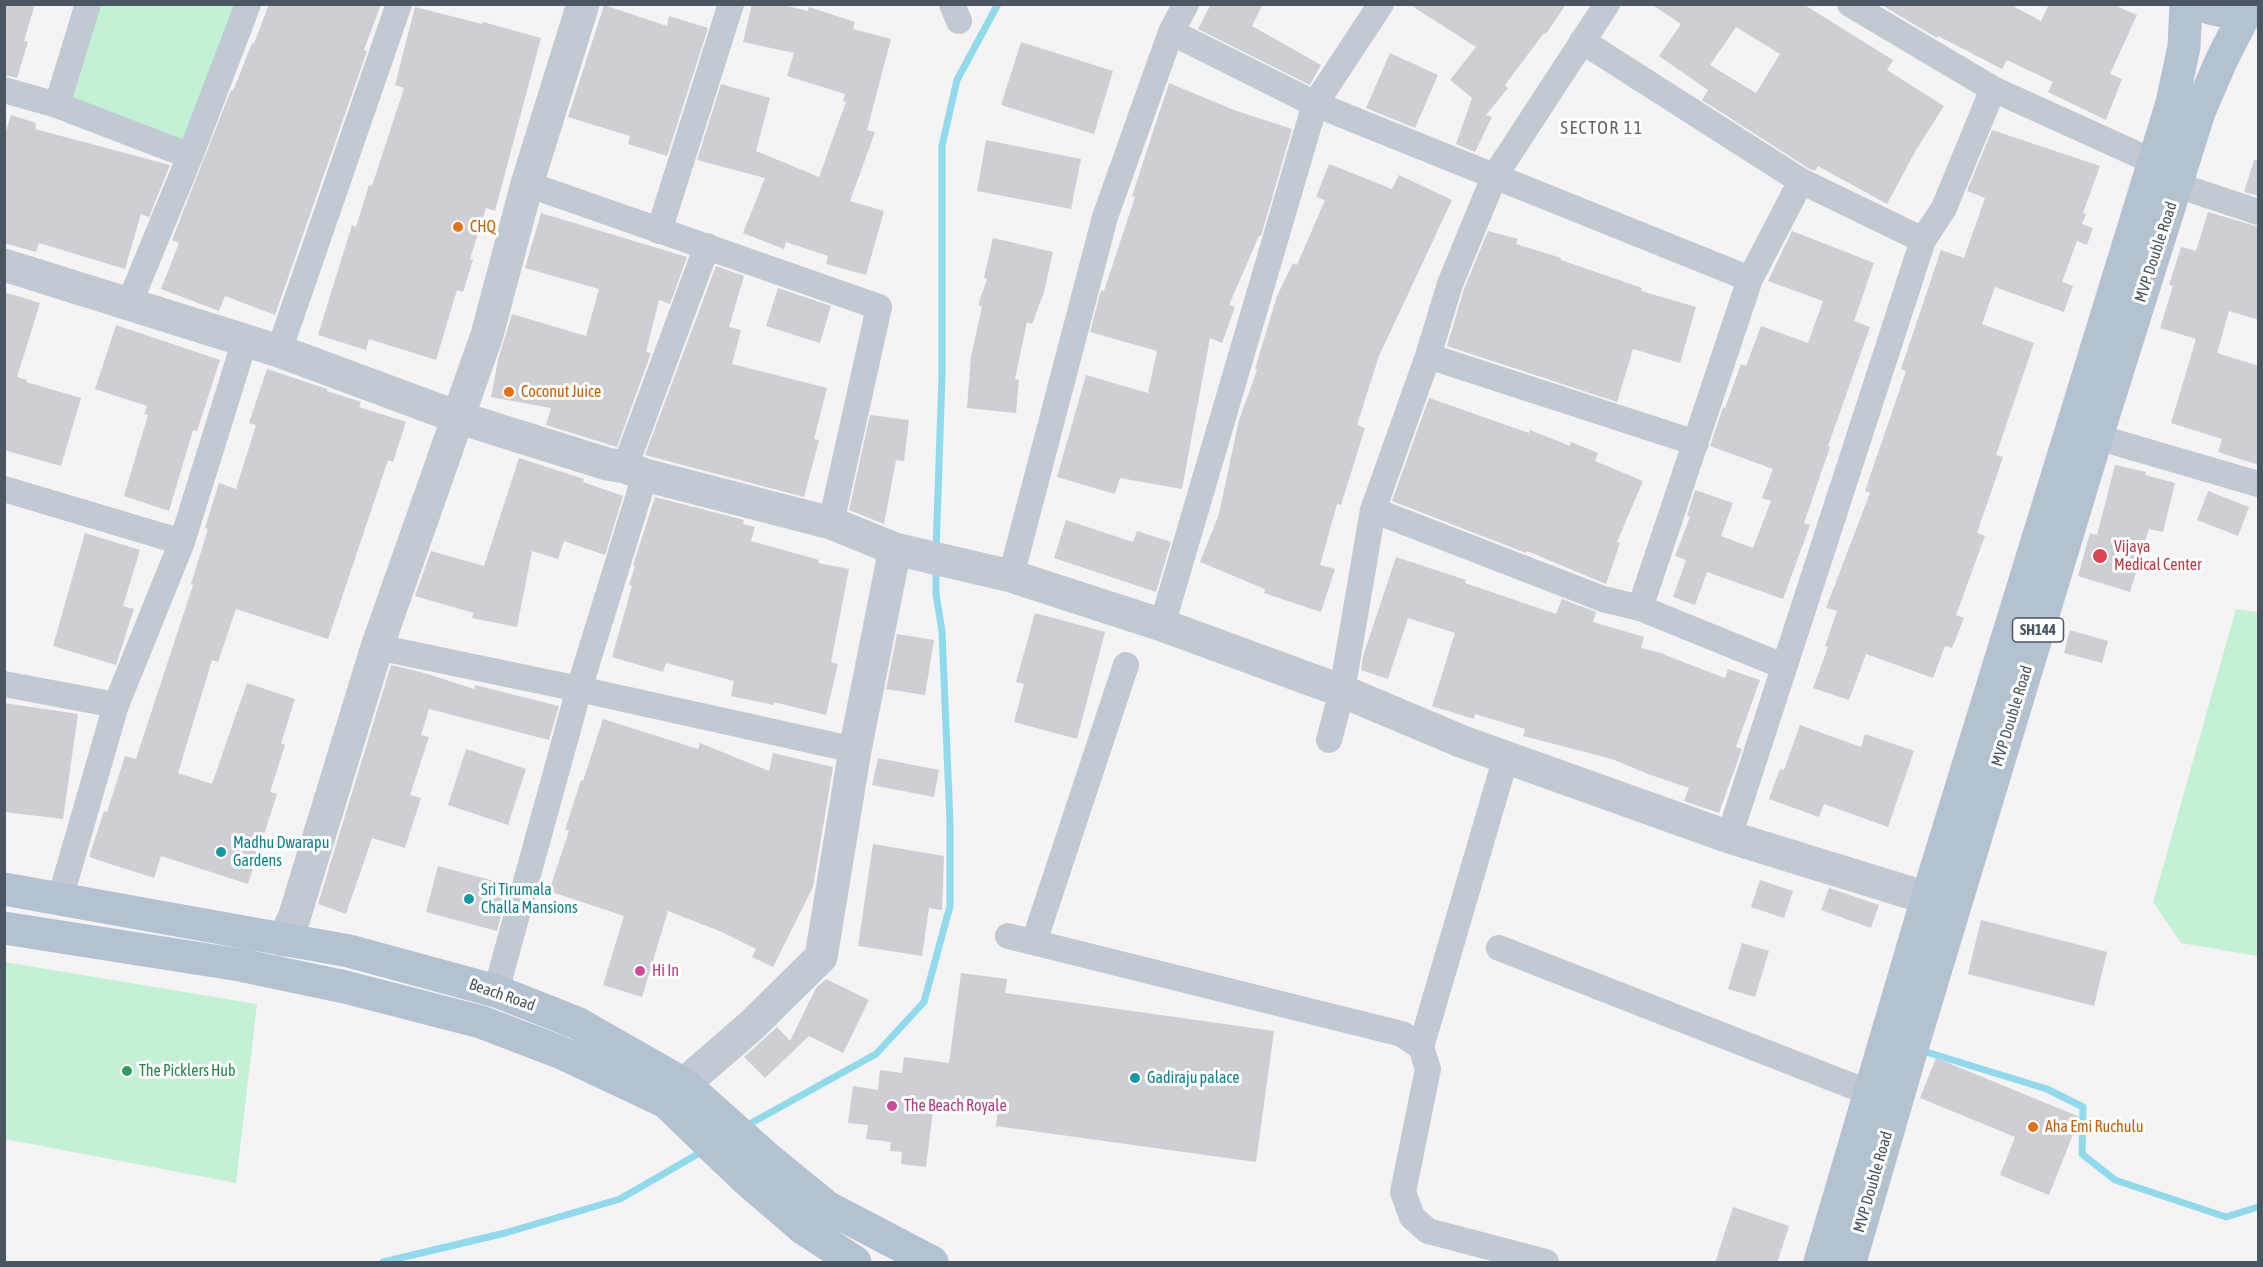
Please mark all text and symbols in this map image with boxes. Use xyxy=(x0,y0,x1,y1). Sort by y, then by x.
district label: SECTOR 11 xyxy=(1560,117,1644,139)
street label: MVP Double Road xyxy=(2131,199,2181,305)
place label: CHQ xyxy=(470,217,496,237)
marker: CHQ xyxy=(451,220,465,234)
place label: Coconut Juice xyxy=(521,382,601,402)
marker: Coconut Juice xyxy=(502,385,516,399)
place label: Vijaya Medical Center xyxy=(2114,537,2202,575)
marker: Vijaya Medical Center xyxy=(2091,547,2109,565)
road number: SH144 xyxy=(2012,618,2064,642)
street label: MVP Double Road xyxy=(1988,663,2036,769)
place label: Madhu Dwarapu Gardens xyxy=(233,833,329,871)
marker: Madhu Dwarapu Gardens xyxy=(214,845,228,859)
place label: Sri Tirumala Challa Mansions xyxy=(481,880,578,918)
marker: Sri Tirumala Challa Mansions xyxy=(462,892,476,906)
place label: Hi In xyxy=(652,961,679,981)
marker: Hi In xyxy=(633,964,647,978)
street label: Beach Road xyxy=(466,975,538,1015)
place label: The Picklers Hub xyxy=(139,1061,236,1081)
marker: The Picklers Hub xyxy=(120,1064,134,1078)
place label: Gadiraju palace xyxy=(1147,1068,1240,1088)
marker: Gadiraju palace xyxy=(1128,1071,1142,1085)
place label: The Beach Royale xyxy=(904,1096,1007,1116)
marker: The Beach Royale xyxy=(885,1099,899,1113)
place label: Aha Emi Ruchulu xyxy=(2045,1117,2144,1137)
marker: Aha Emi Ruchulu xyxy=(2026,1120,2040,1134)
street label: MVP Double Road xyxy=(1849,1129,1897,1235)

